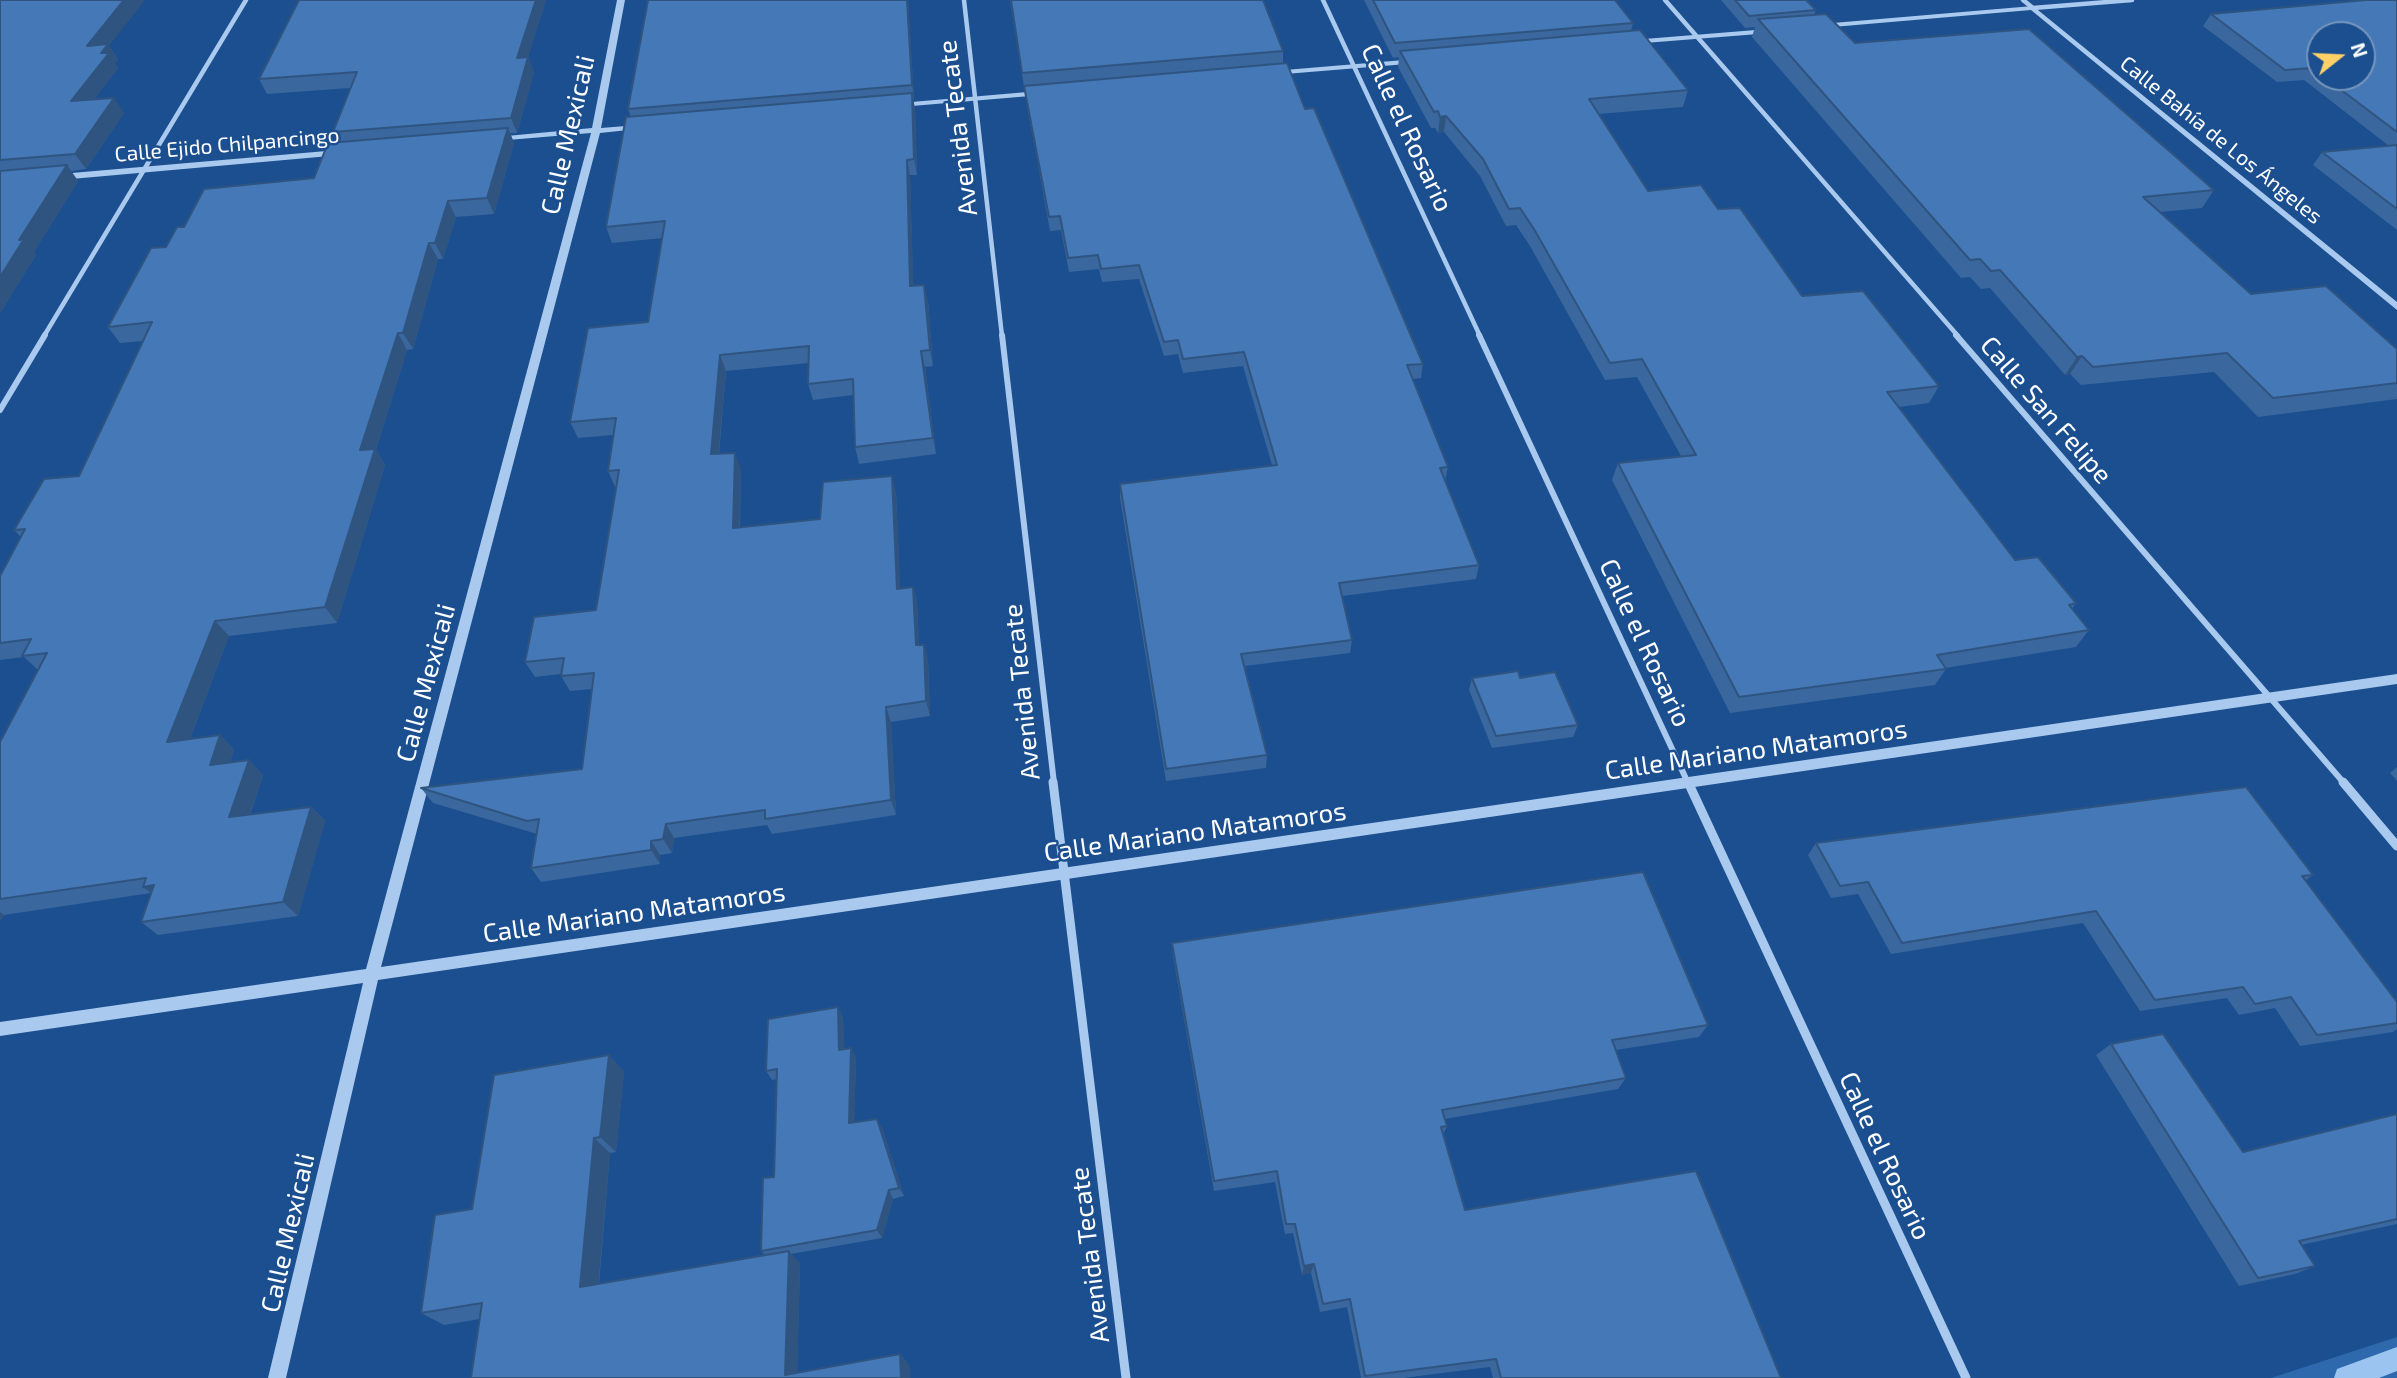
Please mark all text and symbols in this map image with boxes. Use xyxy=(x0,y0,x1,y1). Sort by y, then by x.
north arrow xyxy=(2306,21,2376,91)
street label: Avenida Tecate xyxy=(932,38,984,218)
street label: Calle el Rosario xyxy=(1354,39,1460,217)
text: N xyxy=(2346,40,2373,60)
street label: Calle Bahía de Los Ángeles xyxy=(2115,51,2327,229)
street label: Calle Mexicali xyxy=(535,52,601,218)
street label: Calle Ejido Chilpancingo xyxy=(114,123,340,167)
street label: Calle San Felipe xyxy=(1974,330,2118,490)
street label: Calle el Rosario xyxy=(1592,554,1698,732)
street label: Calle Mexicali xyxy=(390,601,462,765)
street label: Avenida Tecate xyxy=(997,602,1047,782)
street label: Calle Mariano Matamoros xyxy=(1603,713,1909,787)
street label: Calle Mariano Matamoros xyxy=(1042,795,1348,869)
street label: Calle Mariano Matamoros xyxy=(481,876,787,950)
street label: Calle el Rosario xyxy=(1832,1067,1938,1245)
street label: Calle Mexicali xyxy=(255,1150,321,1316)
street label: Avenida Tecate xyxy=(1064,1165,1116,1345)

